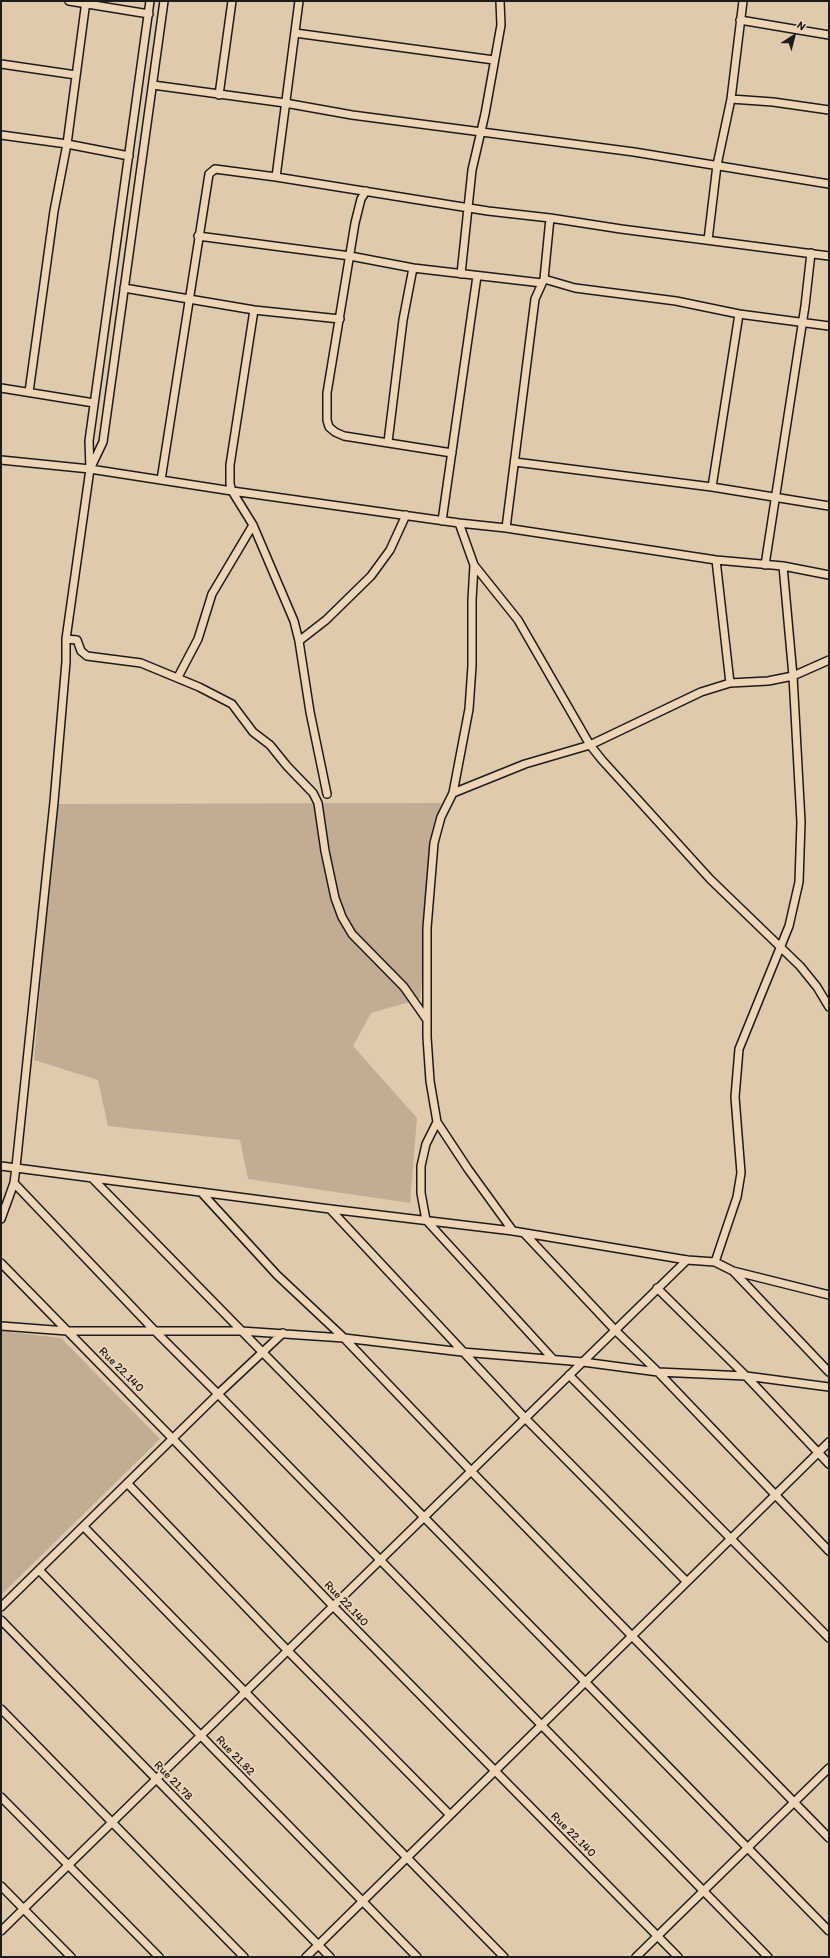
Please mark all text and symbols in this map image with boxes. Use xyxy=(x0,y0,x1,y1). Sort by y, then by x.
north arrow xyxy=(774,16,814,56)
text: N xyxy=(795,18,808,33)
street label: Rue 22.140 xyxy=(95,1344,147,1396)
street label: Rue 22.140 xyxy=(321,1578,371,1630)
street label: Rue 21.82 xyxy=(212,1733,258,1779)
street label: Rue 21.78 xyxy=(151,1758,195,1804)
street label: Rue 22.140 xyxy=(547,1809,599,1861)

